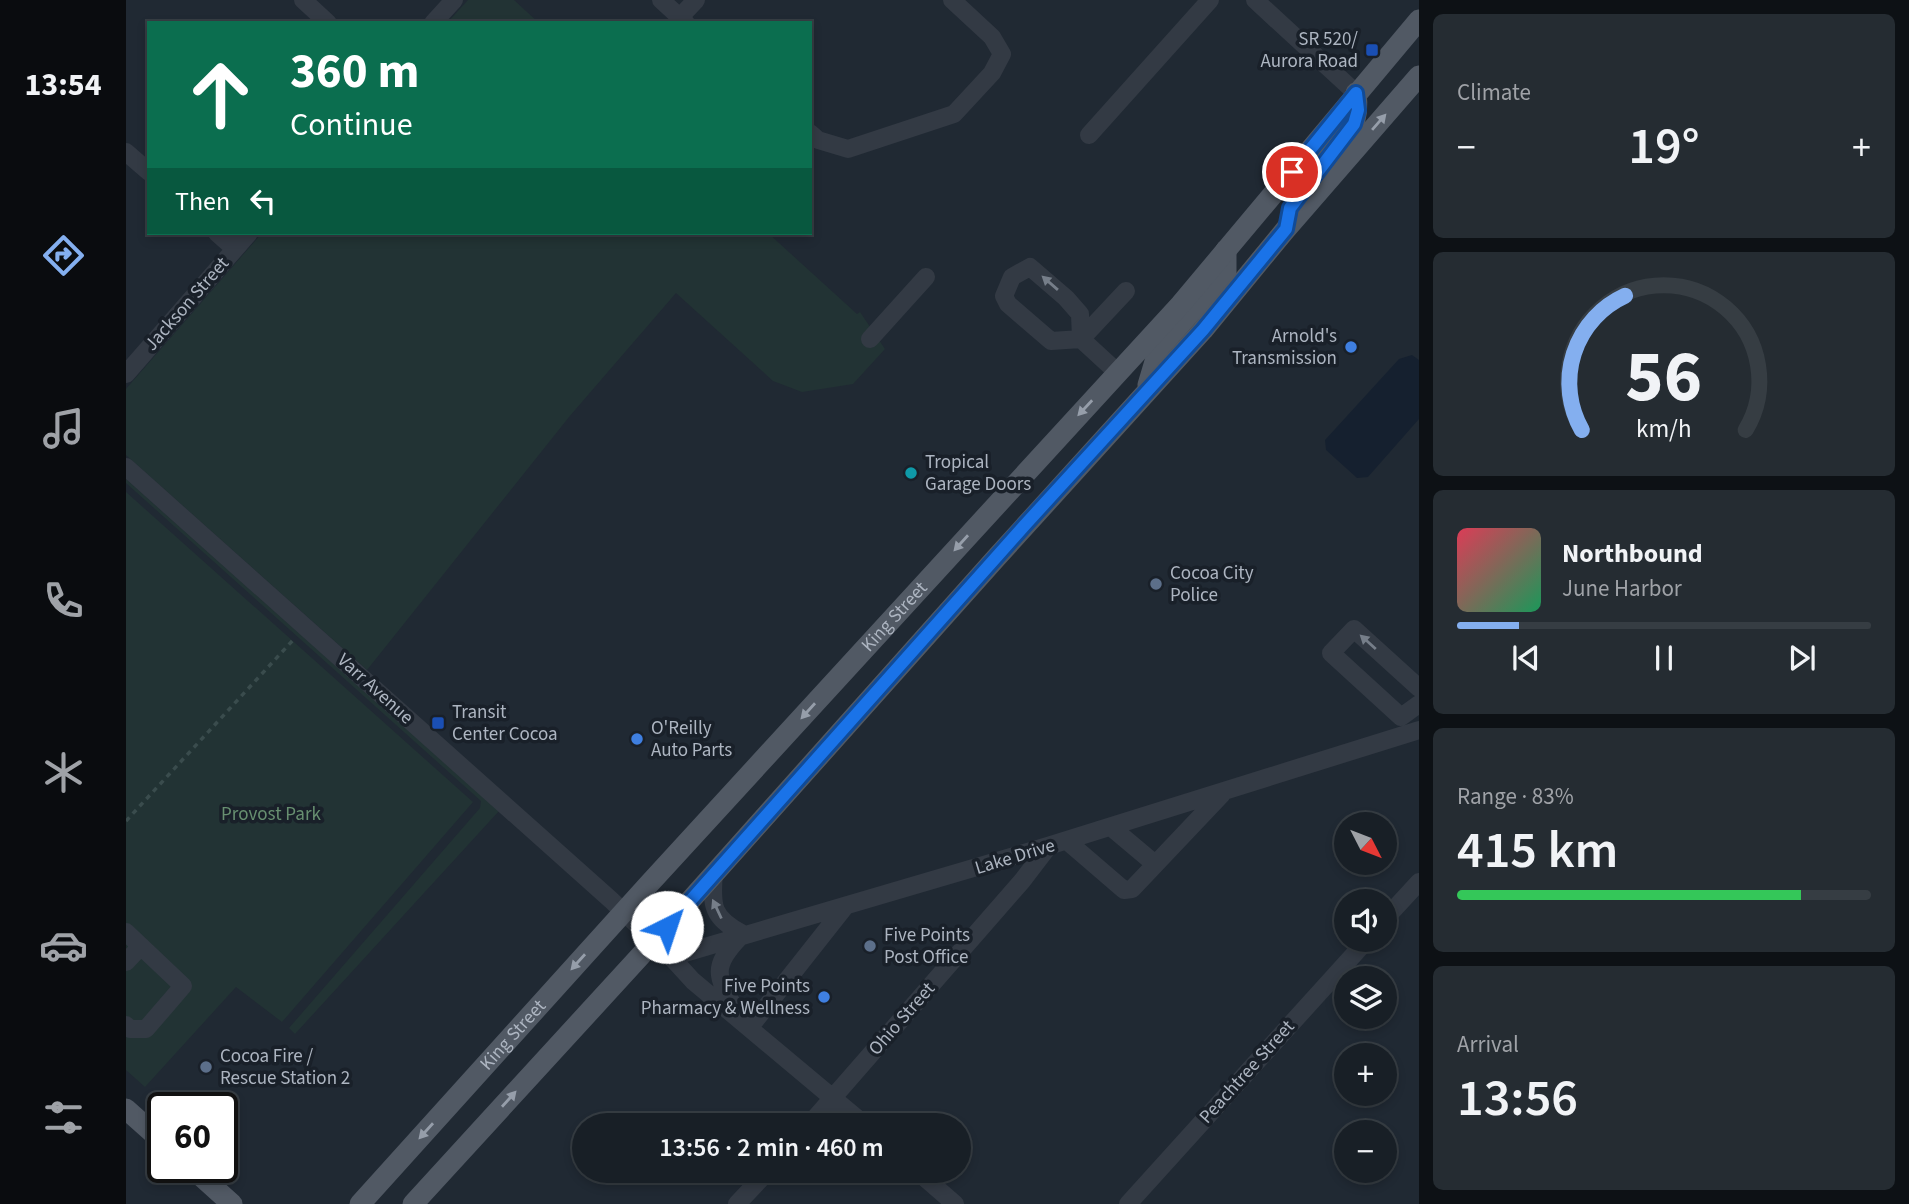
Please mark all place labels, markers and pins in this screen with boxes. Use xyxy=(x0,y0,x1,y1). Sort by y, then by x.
place label: SR 520/ Aurora Road xyxy=(1260,26,1358,75)
marker: SR 520/ Aurora Road xyxy=(1364,42,1380,58)
pin xyxy=(1262,142,1322,202)
place label: Arnold's Transmission xyxy=(1232,323,1337,372)
marker: Arnold's Transmission xyxy=(1343,339,1359,355)
place label: Tropical Garage Doors xyxy=(925,449,1031,498)
marker: Tropical Garage Doors xyxy=(903,465,919,481)
place label: Cocoa City Police xyxy=(1170,560,1254,609)
marker: Cocoa City Police xyxy=(1148,576,1164,592)
place label: Transit Center Cocoa xyxy=(452,699,558,748)
marker: Transit Center Cocoa xyxy=(430,715,446,731)
place label: O'Reilly Auto Parts xyxy=(651,715,732,764)
marker: O'Reilly Auto Parts xyxy=(629,731,645,747)
place label: Five Points Post Office xyxy=(884,922,970,971)
marker: Five Points Post Office xyxy=(862,938,878,954)
place label: Five Points Pharmacy & Wellness xyxy=(641,973,810,1022)
marker: Five Points Pharmacy & Wellness xyxy=(816,989,832,1005)
place label: Cocoa Fire / Rescue Station 2 xyxy=(220,1043,350,1092)
marker: Cocoa Fire / Rescue Station 2 xyxy=(198,1059,214,1075)

